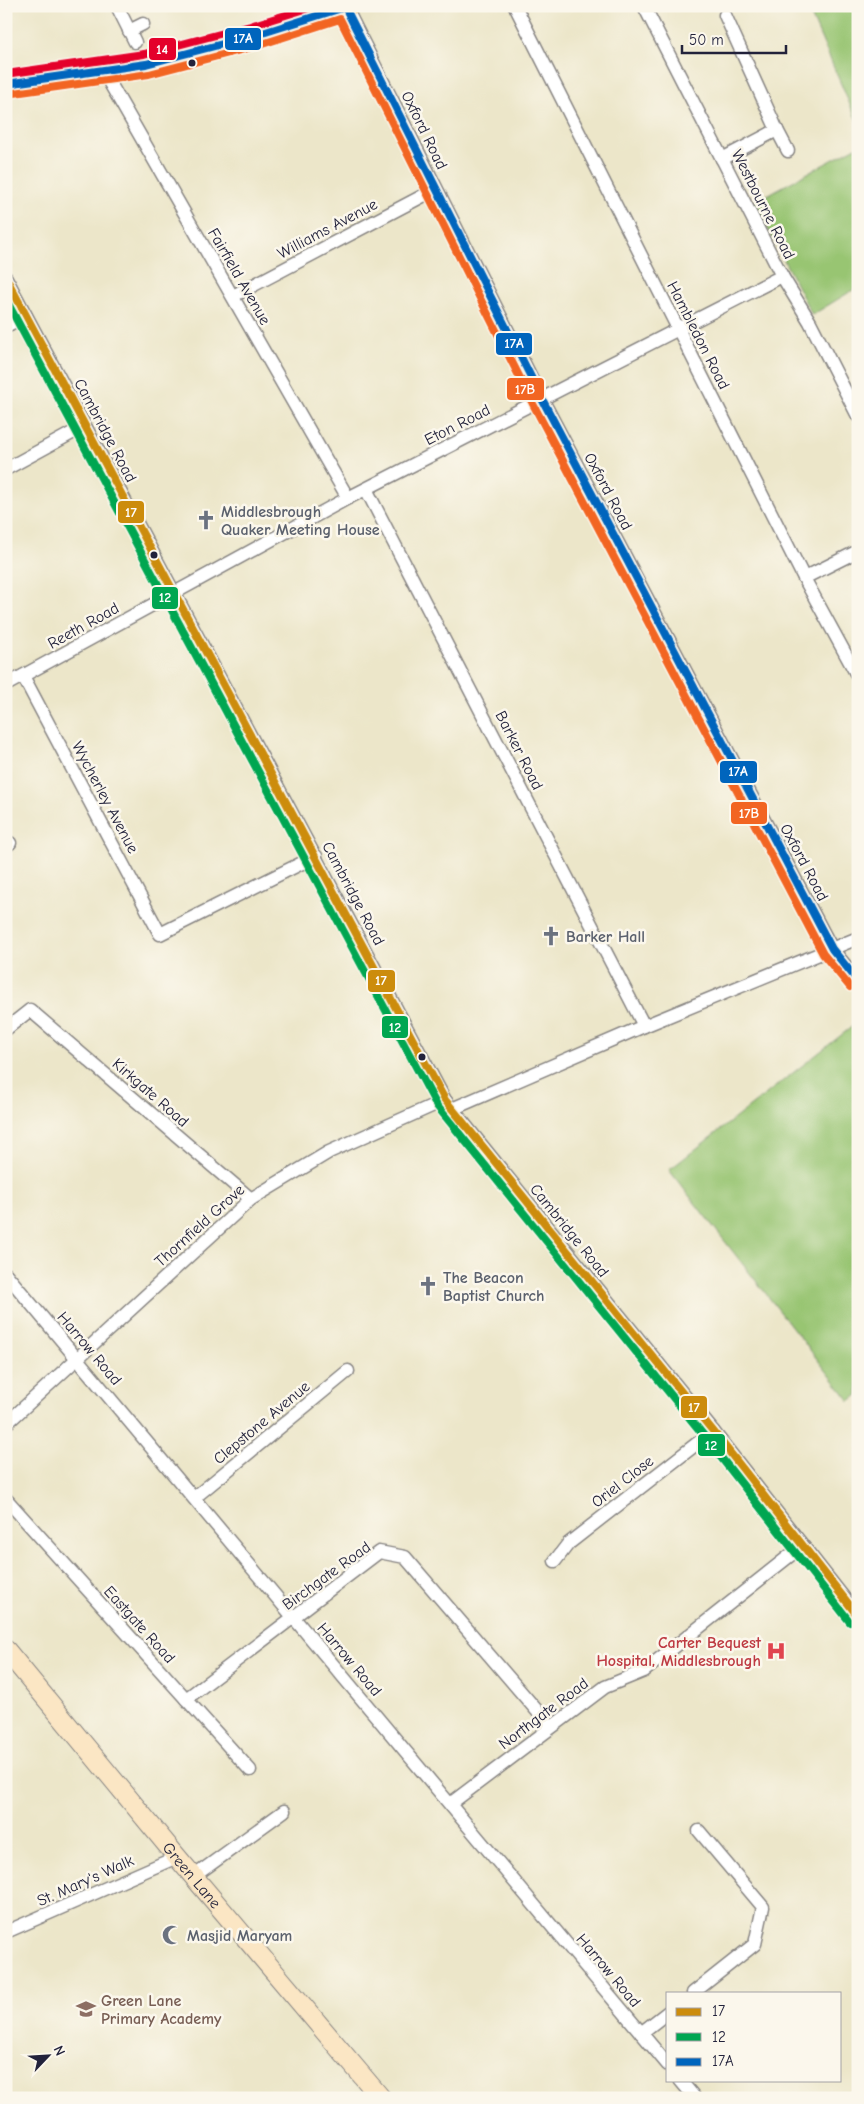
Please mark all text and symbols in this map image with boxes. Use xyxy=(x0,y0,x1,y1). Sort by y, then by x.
scale bar xyxy=(682,22,785,54)
line badge: 17A xyxy=(224,27,262,51)
text: 17A xyxy=(233,30,253,47)
text: 50 m xyxy=(689,31,724,49)
line badge: 14 xyxy=(148,37,177,61)
text: 14 xyxy=(156,41,168,58)
unlabelled marker xyxy=(187,58,197,68)
street label: Oxford Road xyxy=(397,88,451,172)
street label: Westbourne Road xyxy=(728,147,798,262)
street label: Williams Avenue xyxy=(275,195,380,263)
street label: Fairfield Avenue xyxy=(204,225,274,328)
street label: Hambledon Road xyxy=(663,278,733,392)
line badge: 17A xyxy=(495,332,533,356)
text: 17A xyxy=(504,335,524,352)
street label: Cambridge Road xyxy=(70,376,140,485)
line badge: 17B xyxy=(506,377,545,401)
text: 17B xyxy=(515,381,536,398)
street label: Eton Road xyxy=(422,401,493,449)
street label: Oxford Road xyxy=(580,450,636,533)
line badge: 17 xyxy=(117,500,145,524)
place label: Middlesbrough Quaker Meeting House xyxy=(221,503,380,539)
text: 17 xyxy=(125,504,138,521)
church icon: Middlesbrough Quaker Meeting House xyxy=(195,509,217,531)
unlabelled marker xyxy=(149,550,159,560)
line badge: 12 xyxy=(151,586,179,610)
text: 12 xyxy=(159,589,171,606)
street label: Reeth Road xyxy=(45,599,122,653)
street label: Barker Road xyxy=(492,708,547,793)
street label: Wycherley Avenue xyxy=(68,738,142,857)
line badge: 17A xyxy=(719,760,758,784)
text: 17A xyxy=(728,763,748,780)
line badge: 17B xyxy=(730,801,768,825)
text: 17B xyxy=(739,805,760,822)
street label: Oxford Road xyxy=(776,821,832,904)
street label: Cambridge Road xyxy=(318,839,388,948)
church icon: Barker Hall xyxy=(540,925,562,947)
place label: Barker Hall xyxy=(566,928,645,946)
line badge: 17 xyxy=(367,969,396,993)
text: 17 xyxy=(375,972,388,989)
line badge: 12 xyxy=(381,1015,409,1039)
text: 12 xyxy=(389,1019,401,1036)
unlabelled marker xyxy=(417,1052,427,1062)
street label: Kirkgate Road xyxy=(109,1055,192,1131)
street label: Cambridge Road xyxy=(526,1180,612,1281)
street label: Thornfield Grove xyxy=(151,1181,248,1271)
place label: The Beacon Baptist Church xyxy=(443,1269,544,1305)
church icon: The Beacon Baptist Church xyxy=(417,1275,439,1297)
street label: Harrow Road xyxy=(53,1308,125,1389)
street label: Clepstone Avenue xyxy=(210,1377,313,1468)
line badge: 17 xyxy=(680,1395,708,1419)
text: 17 xyxy=(688,1399,701,1416)
line badge: 12 xyxy=(697,1433,726,1457)
text: 12 xyxy=(705,1437,717,1454)
street label: Oriel Close xyxy=(588,1452,657,1511)
street label: Birchgate Road xyxy=(279,1538,374,1614)
street label: Eastgate Road xyxy=(100,1582,179,1667)
street label: Harrow Road xyxy=(313,1619,385,1700)
place label: Carter Bequest Hospital, Middlesbrough xyxy=(596,1634,762,1670)
hospital icon: Carter Bequest Hospital, Middlesbrough xyxy=(765,1640,787,1662)
street label: Northgate Road xyxy=(495,1674,592,1753)
street label: Green Lane xyxy=(159,1839,224,1912)
street label: St. Mary's Walk xyxy=(34,1851,137,1910)
mosque icon: Masjid Maryam xyxy=(161,1924,183,1946)
place label: Masjid Maryam xyxy=(187,1927,292,1945)
street label: Harrow Road xyxy=(572,1930,644,2011)
place label: Green Lane Primary Academy xyxy=(101,1992,222,2028)
legend xyxy=(666,1992,842,2082)
school or university icon: Green Lane Primary Academy xyxy=(75,1998,97,2020)
text: 17 xyxy=(712,2002,725,2020)
text: 12 xyxy=(712,2028,726,2046)
north arrow xyxy=(22,2032,72,2082)
text: N xyxy=(50,2043,69,2058)
text: 17A xyxy=(712,2052,734,2070)

